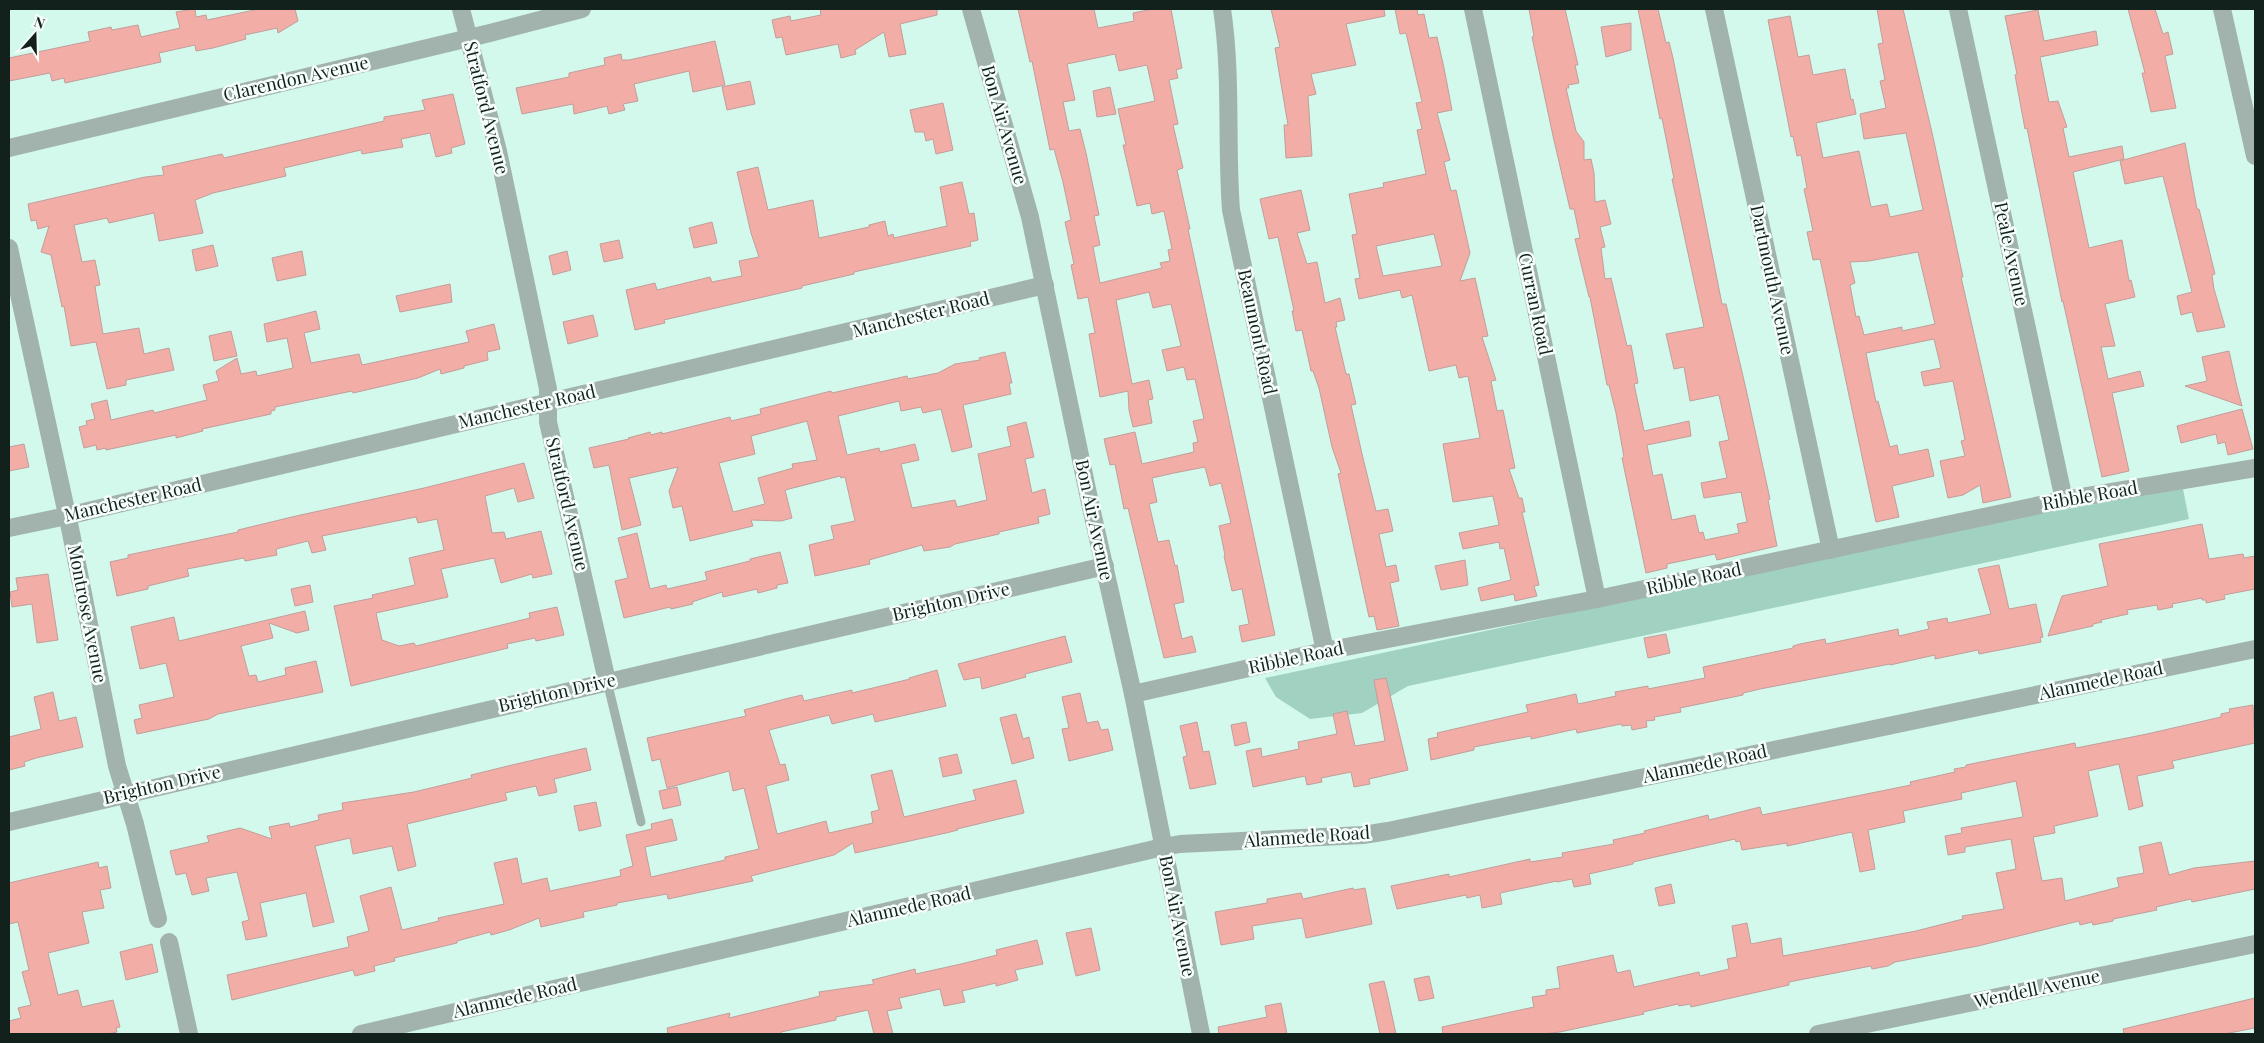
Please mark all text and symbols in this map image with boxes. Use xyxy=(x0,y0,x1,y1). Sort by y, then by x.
north arrow xyxy=(10,10,60,60)
text: N xyxy=(32,12,48,33)
street label: Stratford Avenue xyxy=(459,39,515,177)
street label: Clarendon Avenue xyxy=(221,50,371,106)
street label: Bon Air Avenue xyxy=(976,62,1033,187)
street label: Peale Avenue xyxy=(1989,200,2035,308)
street label: Dartmouth Avenue xyxy=(1745,203,1801,357)
street label: Curran Road xyxy=(1513,250,1559,358)
street label: Beaumont Road xyxy=(1233,267,1283,397)
street label: Manchester Road xyxy=(850,285,992,343)
street label: Manchester Road xyxy=(456,378,598,434)
street label: Stratford Avenue xyxy=(541,435,595,573)
street label: Bon Air Avenue xyxy=(1070,457,1120,583)
street label: Manchester Road xyxy=(62,471,204,527)
street label: Ribble Road xyxy=(2040,475,2140,515)
street label: Montrose Avenue xyxy=(63,543,113,685)
street label: Ribble Road xyxy=(1644,556,1744,600)
street label: Brighton Drive xyxy=(890,576,1012,626)
street label: Ribble Road xyxy=(1246,635,1346,679)
street label: Alanmede Road xyxy=(2036,655,2166,705)
street label: Brighton Drive xyxy=(496,667,618,717)
street label: Alanmede Road xyxy=(1640,738,1770,788)
street label: Brighton Drive xyxy=(101,759,223,809)
street label: Alanmede Road xyxy=(1242,820,1371,852)
street label: Bon Air Avenue xyxy=(1154,853,1202,979)
street label: Alanmede Road xyxy=(844,880,974,932)
street label: Wendell Avenue xyxy=(1971,963,2102,1013)
street label: Alanmede Road xyxy=(450,971,580,1023)

